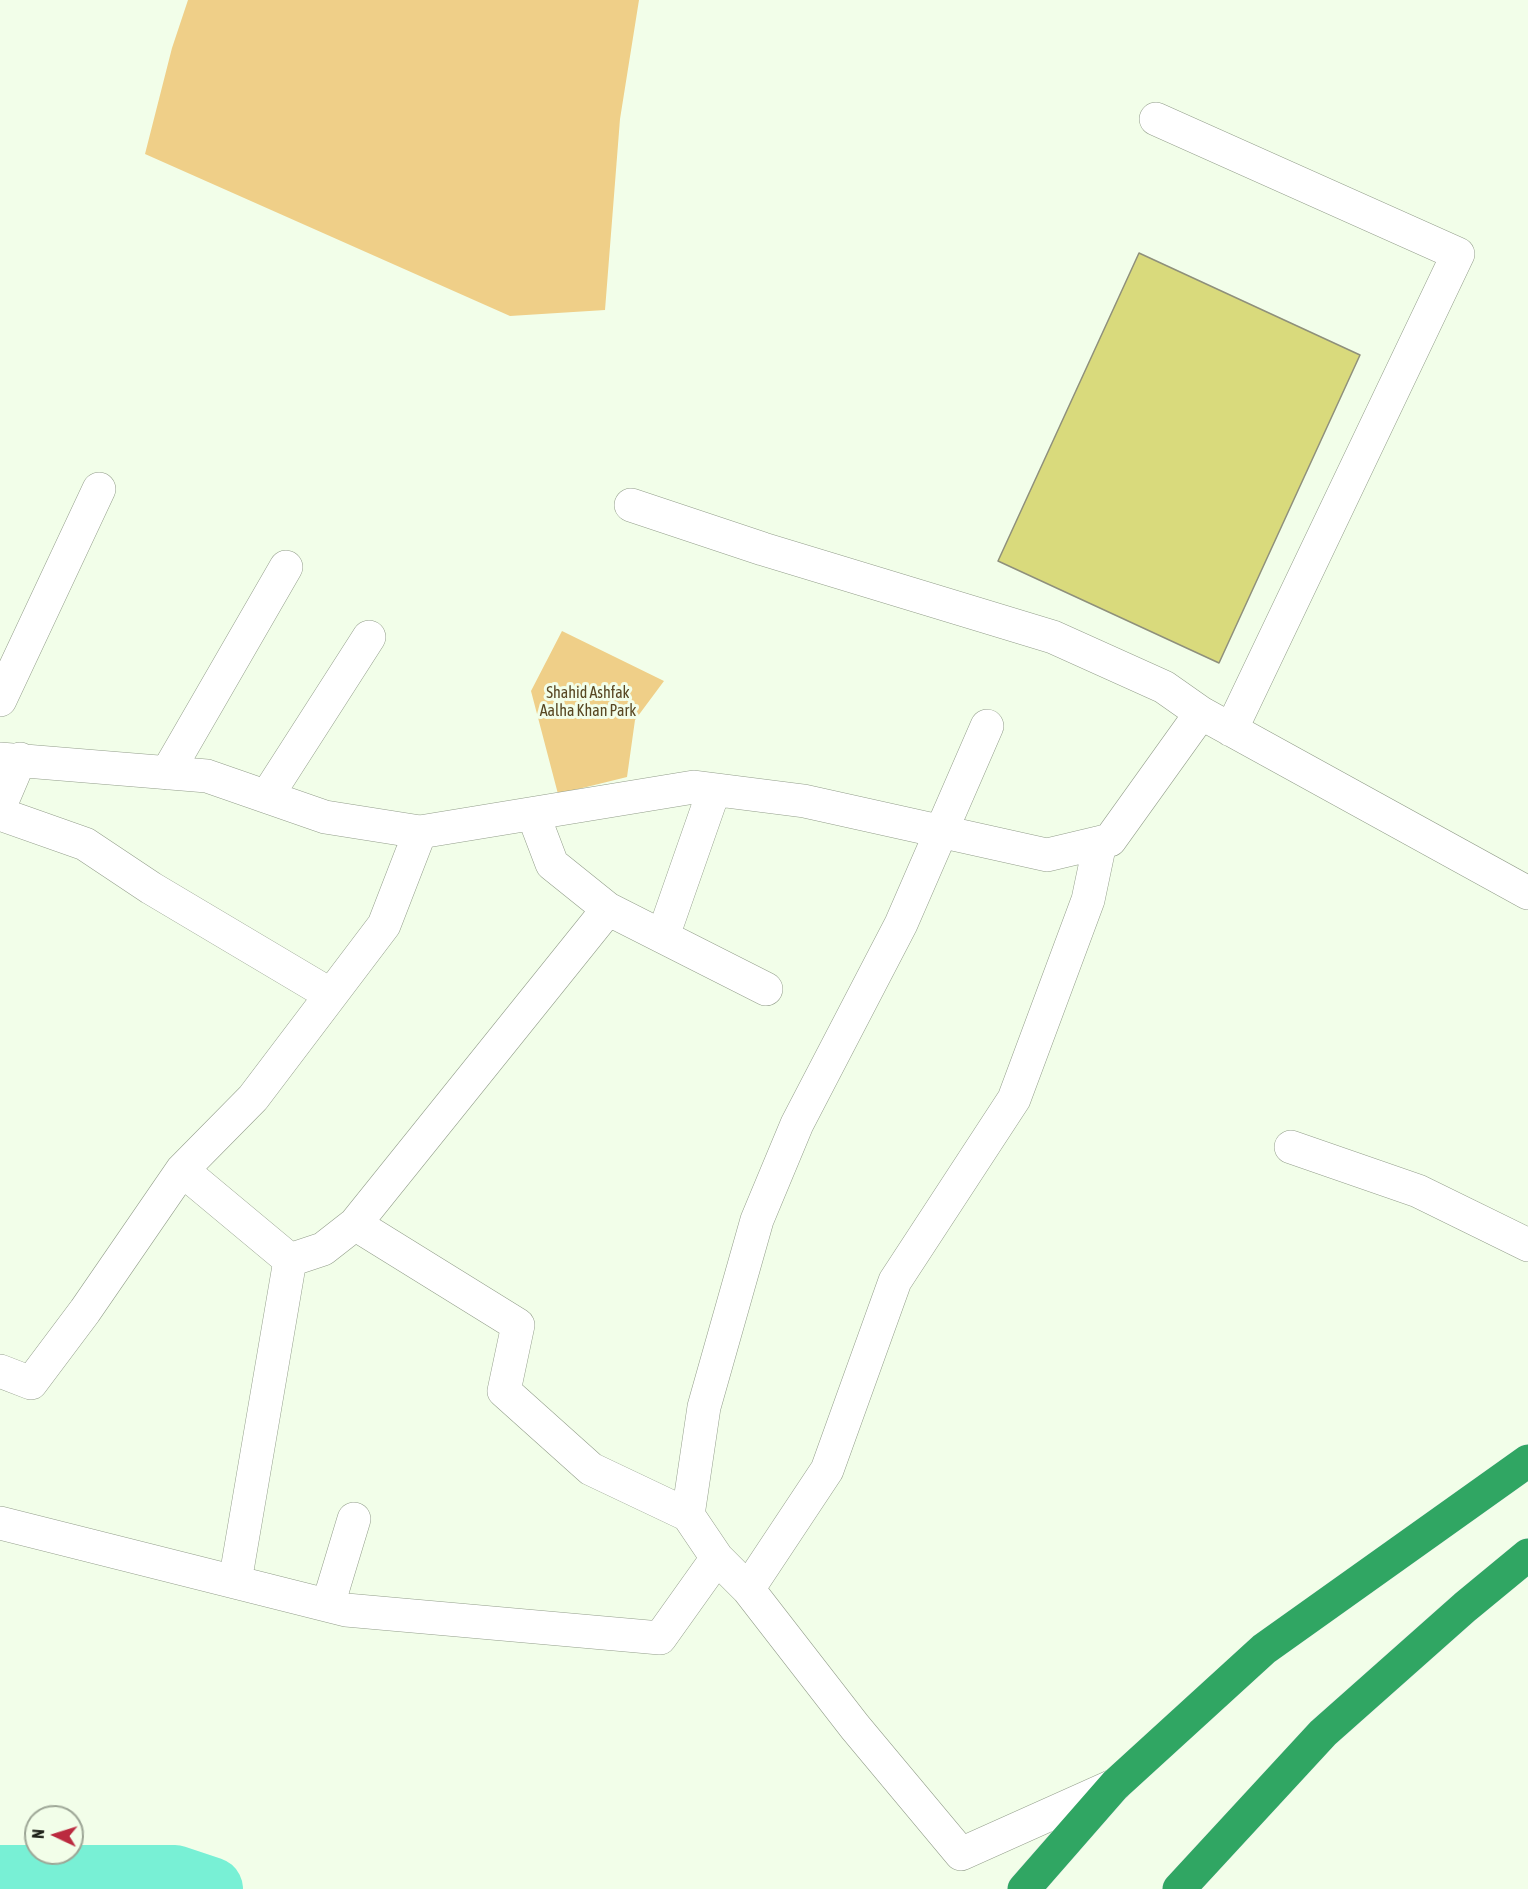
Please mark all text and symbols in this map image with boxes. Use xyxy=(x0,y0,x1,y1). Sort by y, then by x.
park label: Shahid Ashfak Aalha Khan Park xyxy=(540,683,636,721)
north arrow xyxy=(24,1805,84,1865)
text: N xyxy=(29,1829,47,1839)

